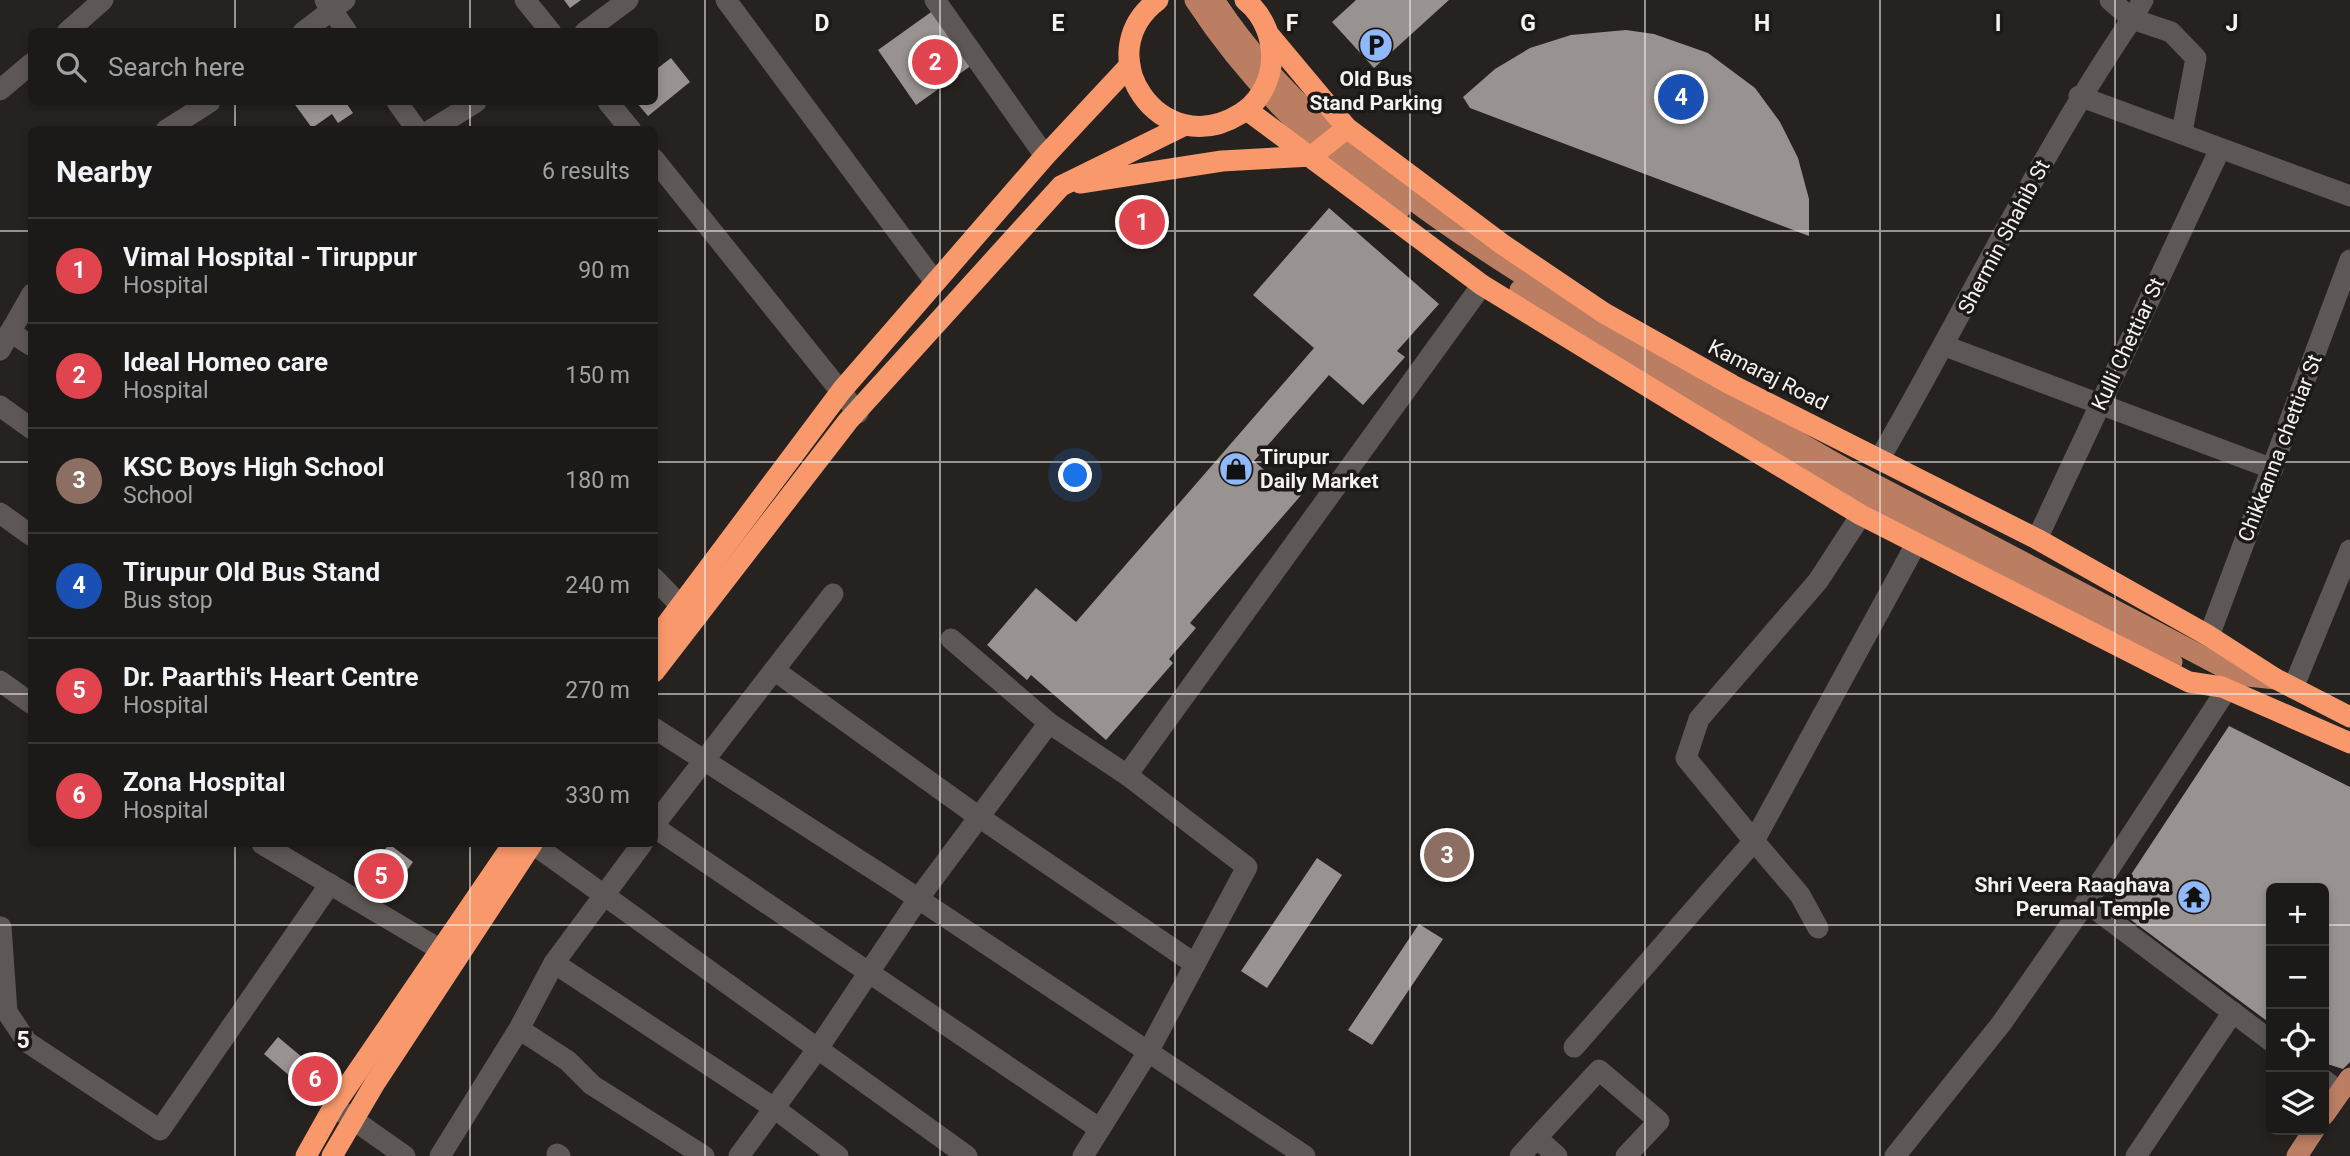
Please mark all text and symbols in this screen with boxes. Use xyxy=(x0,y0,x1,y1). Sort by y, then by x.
text: D xyxy=(815,10,829,37)
text: E xyxy=(1052,10,1065,37)
text: F xyxy=(1286,10,1299,37)
text: G xyxy=(1520,10,1536,37)
text: H xyxy=(1754,10,1770,37)
text: I xyxy=(1995,10,2001,37)
text: J xyxy=(2226,10,2238,37)
parking icon: Old Bus Stand Parking xyxy=(1357,26,1395,64)
search box xyxy=(28,28,658,105)
pin: 2 xyxy=(912,36,958,88)
icon: search xyxy=(52,48,90,86)
text: Search here xyxy=(108,52,245,82)
place label: Old Bus Stand Parking xyxy=(1310,67,1442,115)
pin: 4 xyxy=(1658,71,1704,123)
text: Nearby xyxy=(56,154,152,189)
street label: Shermin Shahib St xyxy=(1953,156,2055,318)
text: 6 results xyxy=(542,158,630,185)
pin: 1 xyxy=(1119,196,1165,248)
text: Vimal Hospital - Tiruppur xyxy=(123,242,417,272)
text: 1 xyxy=(72,257,86,284)
text: 90 m xyxy=(578,257,630,284)
text: Hospital xyxy=(123,272,209,299)
street label: Kulli Chettiar St xyxy=(2087,274,2169,414)
street label: Kamaraj Road xyxy=(1704,335,1832,415)
text: Ideal Homeo care xyxy=(123,347,328,377)
street label: Chikkanna chettiar St xyxy=(2233,351,2327,545)
text: 2 xyxy=(72,362,86,389)
text: 150 m xyxy=(565,362,630,389)
text: Hospital xyxy=(123,377,209,404)
place label: Tirupur Daily Market xyxy=(1260,445,1379,493)
shop icon: Tirupur Daily Market xyxy=(1217,450,1255,488)
text: KSC Boys High School xyxy=(123,452,384,482)
your location xyxy=(1058,458,1092,492)
text: 3 xyxy=(72,467,86,494)
text: 180 m xyxy=(565,467,630,494)
text: School xyxy=(123,482,193,509)
text: Tirupur Old Bus Stand xyxy=(123,557,380,587)
text: 4 xyxy=(72,572,86,599)
text: 240 m xyxy=(565,572,630,599)
text: Bus stop xyxy=(123,587,213,614)
text: Dr. Paarthi's Heart Centre xyxy=(123,662,419,692)
text: 5 xyxy=(72,677,86,704)
text: 270 m xyxy=(565,677,630,704)
text: Hospital xyxy=(123,692,209,719)
text: Zona Hospital xyxy=(123,767,286,797)
text: 6 xyxy=(72,782,86,809)
text: 330 m xyxy=(565,782,630,809)
text: Hospital xyxy=(123,797,209,824)
pin: 3 xyxy=(1424,829,1470,881)
pin: 5 xyxy=(358,850,404,902)
place label: Shri Veera Raaghava Perumal Temple xyxy=(1975,873,2170,921)
temple icon: Shri Veera Raaghava Perumal Temple xyxy=(2175,878,2213,916)
map controls xyxy=(2266,883,2329,1135)
button: + xyxy=(2266,883,2329,946)
button: − xyxy=(2266,946,2329,1009)
button: locate xyxy=(2266,1009,2329,1072)
text: 5 xyxy=(16,1027,30,1054)
pin: 6 xyxy=(292,1053,338,1105)
button: layers xyxy=(2266,1072,2329,1135)

